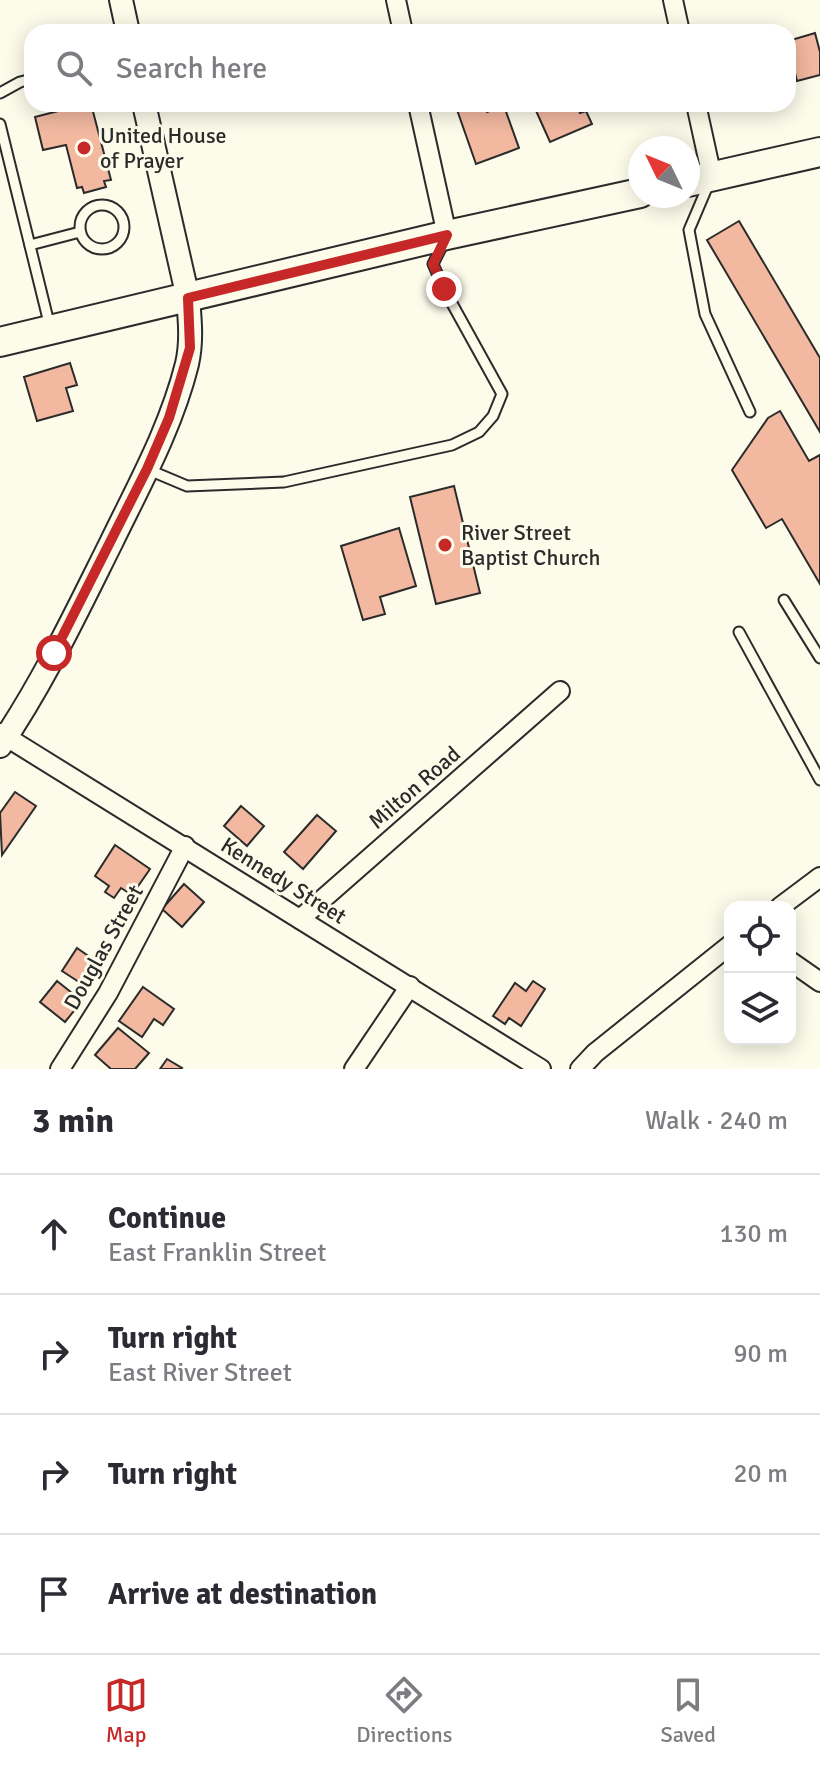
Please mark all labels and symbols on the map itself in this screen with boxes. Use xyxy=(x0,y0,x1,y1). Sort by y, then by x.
place label: United House of Prayer xyxy=(100,122,227,174)
north arrow xyxy=(628,136,700,208)
marker: United House of Prayer xyxy=(75,139,93,157)
route end xyxy=(426,271,462,307)
place label: River Street Baptist Church xyxy=(461,519,600,571)
marker: River Street Baptist Church xyxy=(436,536,454,554)
route start xyxy=(36,635,72,671)
street label: Milton Road xyxy=(363,740,466,835)
street label: Kennedy Street xyxy=(216,831,352,930)
street label: Douglas Street xyxy=(58,880,149,1014)

